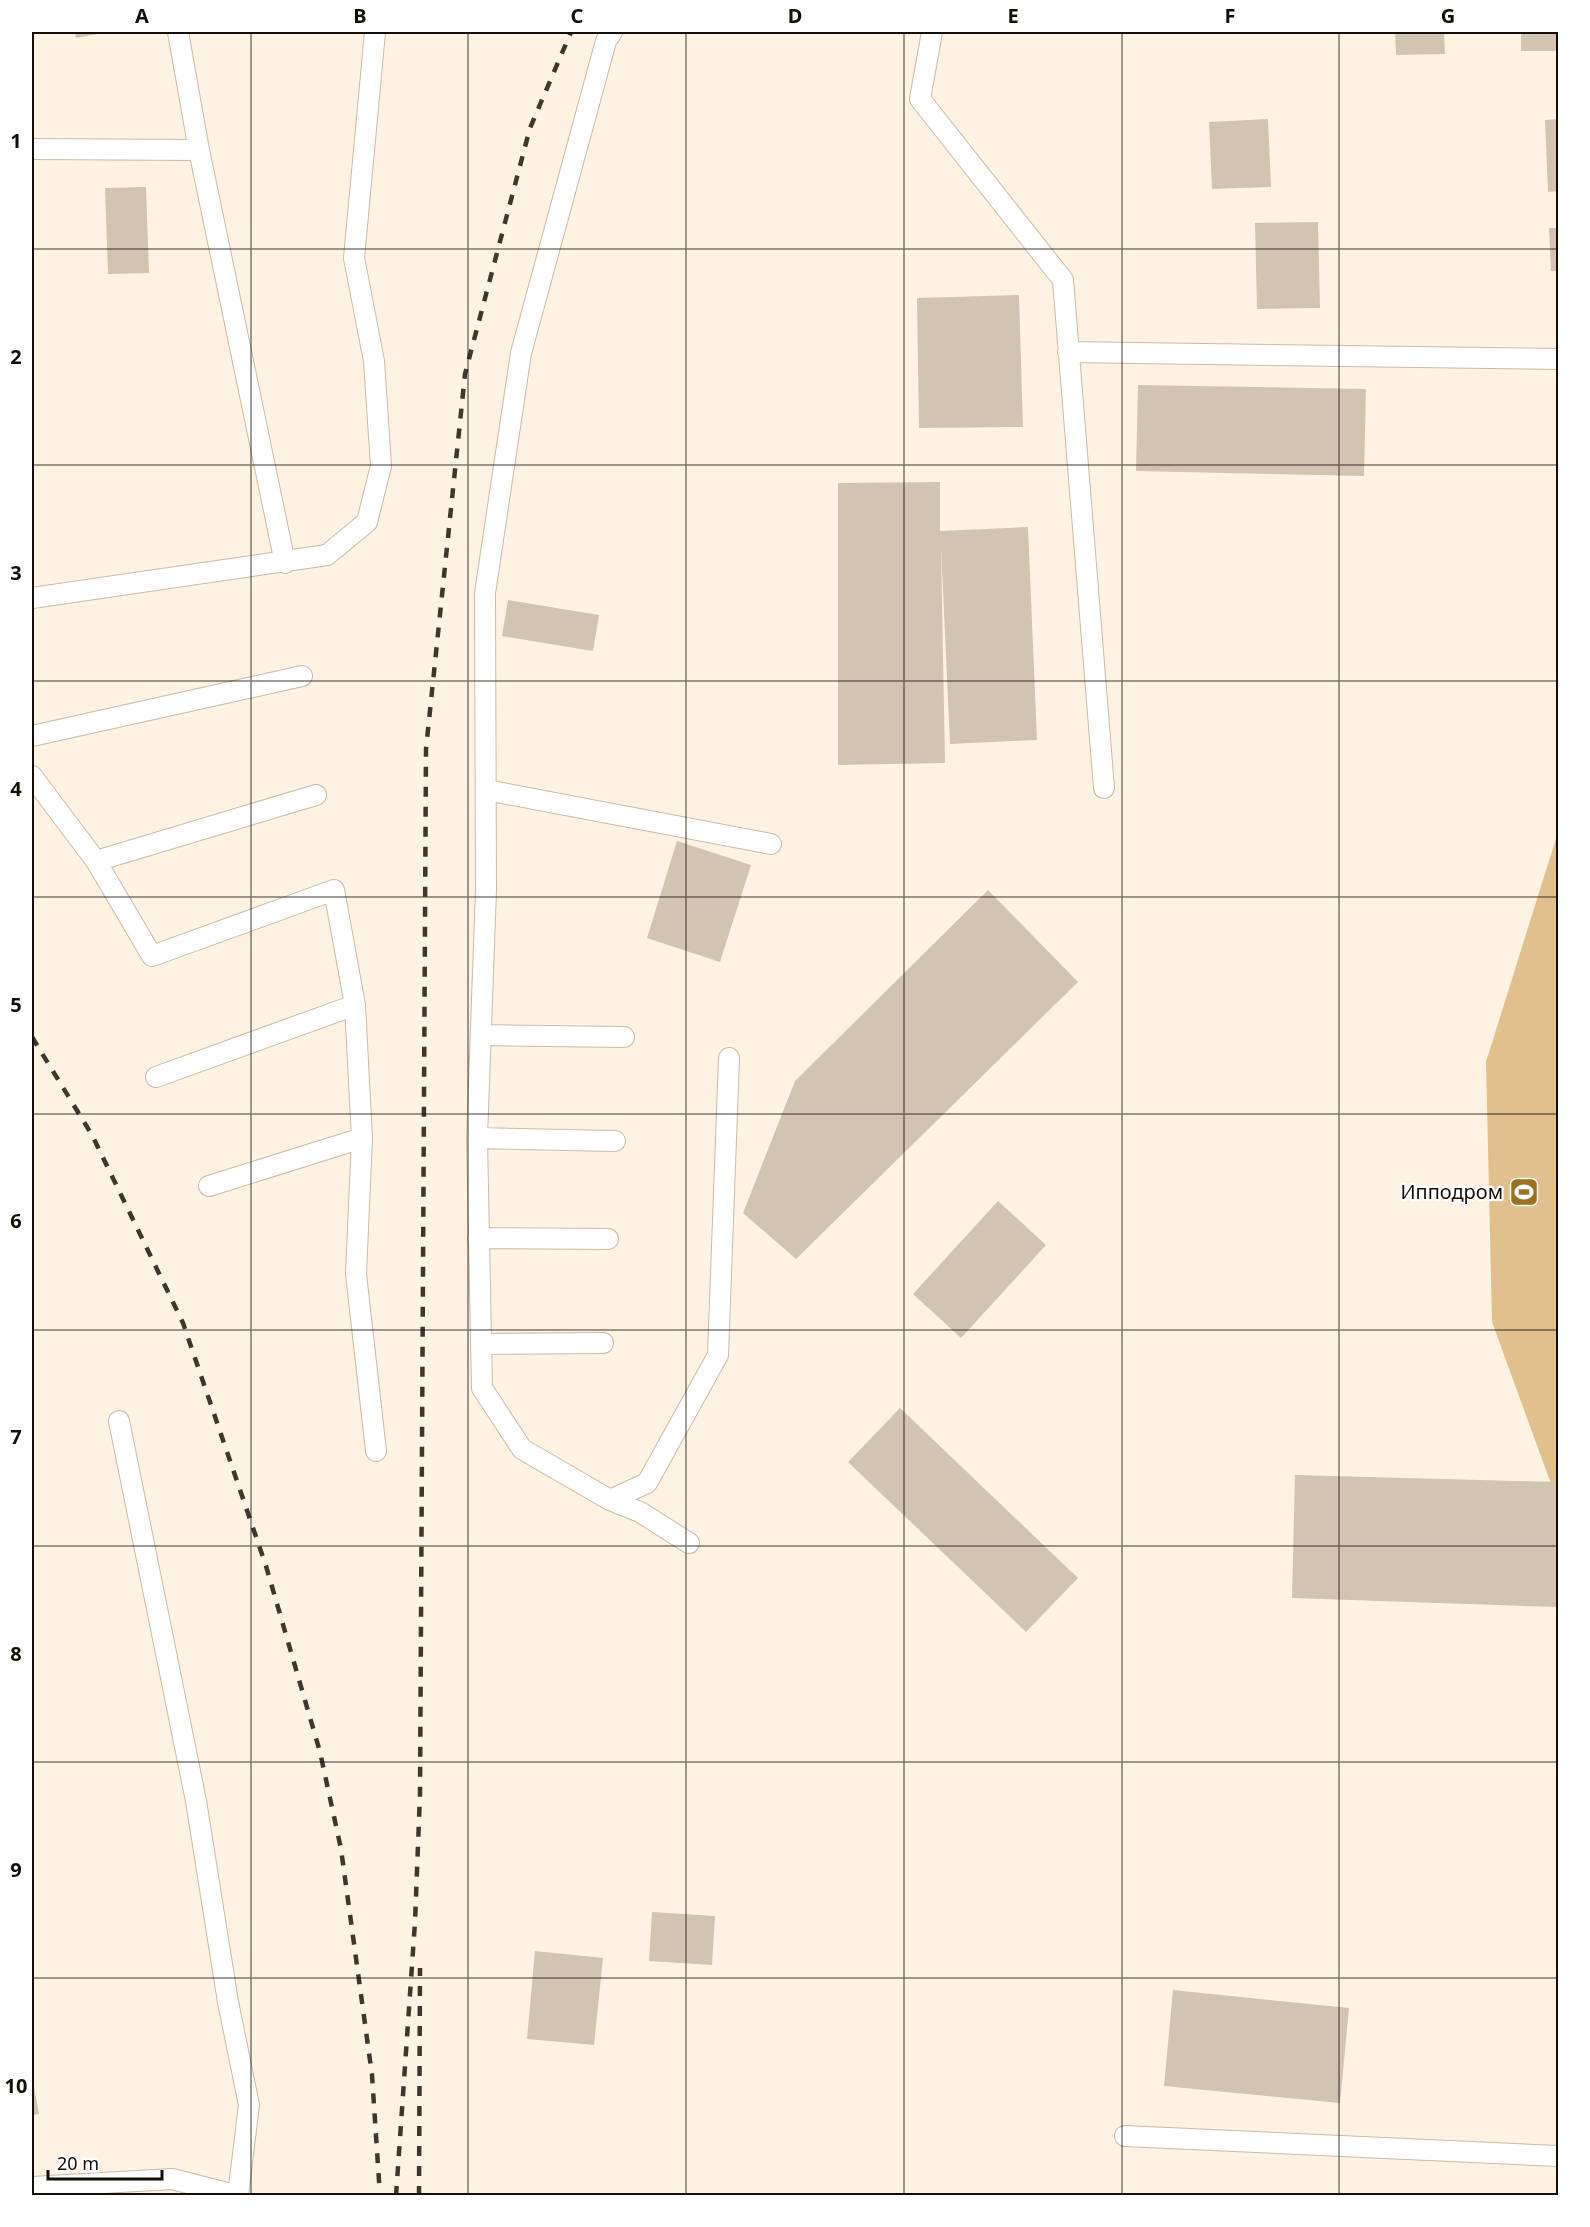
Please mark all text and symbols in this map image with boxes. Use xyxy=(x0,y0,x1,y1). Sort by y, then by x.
text: A xyxy=(135,2,149,29)
text: B xyxy=(353,2,367,29)
text: C xyxy=(571,2,584,29)
text: D xyxy=(788,2,802,29)
text: E xyxy=(1007,2,1019,29)
text: F xyxy=(1225,2,1235,29)
text: G xyxy=(1441,2,1455,29)
text: 1 xyxy=(10,127,22,154)
text: 2 xyxy=(10,343,22,370)
text: 3 xyxy=(10,559,22,586)
text: 4 xyxy=(10,775,22,802)
text: 5 xyxy=(10,991,22,1018)
sports icon: Ипподром xyxy=(1508,1176,1540,1208)
place label: Ипподром xyxy=(1400,1178,1503,1205)
text: 6 xyxy=(10,1207,22,1234)
text: 7 xyxy=(10,1423,22,1450)
text: 8 xyxy=(10,1640,22,1667)
text: 9 xyxy=(10,1856,22,1883)
text: 10 xyxy=(5,2072,27,2099)
scale bar xyxy=(48,2143,162,2181)
text: 20 m xyxy=(57,2151,99,2175)

